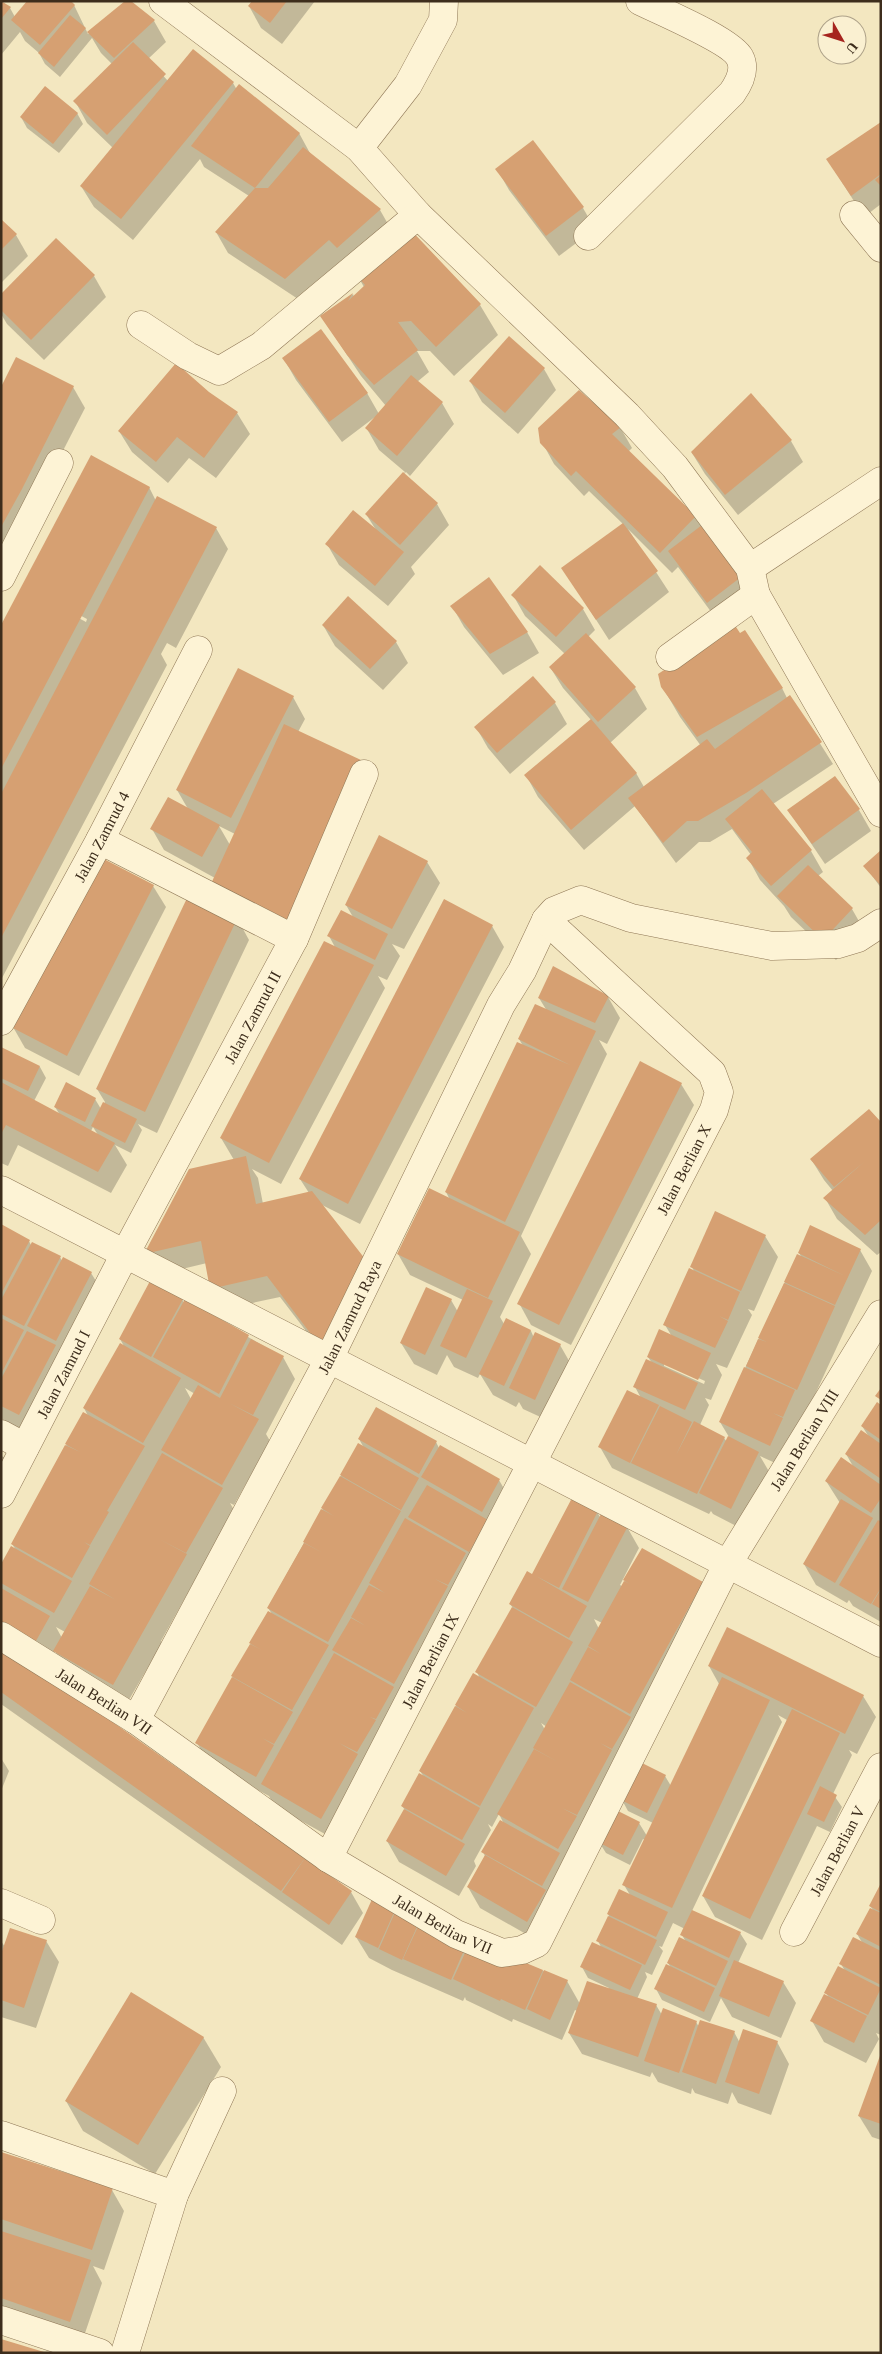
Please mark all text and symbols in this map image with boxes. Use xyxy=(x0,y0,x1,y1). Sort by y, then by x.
north arrow xyxy=(817,15,867,65)
text: U xyxy=(843,39,861,57)
street label: Jalan Zamrud 4 xyxy=(70,789,132,885)
street label: Jalan Zamrud II xyxy=(220,968,284,1066)
street label: Jalan Berlian X xyxy=(653,1121,714,1217)
street label: Jalan Zamrud Raya xyxy=(314,1257,384,1377)
street label: Jalan Zamrud I xyxy=(33,1327,93,1421)
street label: Jalan Berlian VIII xyxy=(767,1386,841,1493)
street label: Jalan Berlian IX xyxy=(398,1610,462,1711)
street label: Jalan Berlian VII xyxy=(53,1664,156,1737)
street label: Jalan Berlian V xyxy=(806,1802,868,1899)
street label: Jalan Berlian VII xyxy=(390,1890,495,1957)

